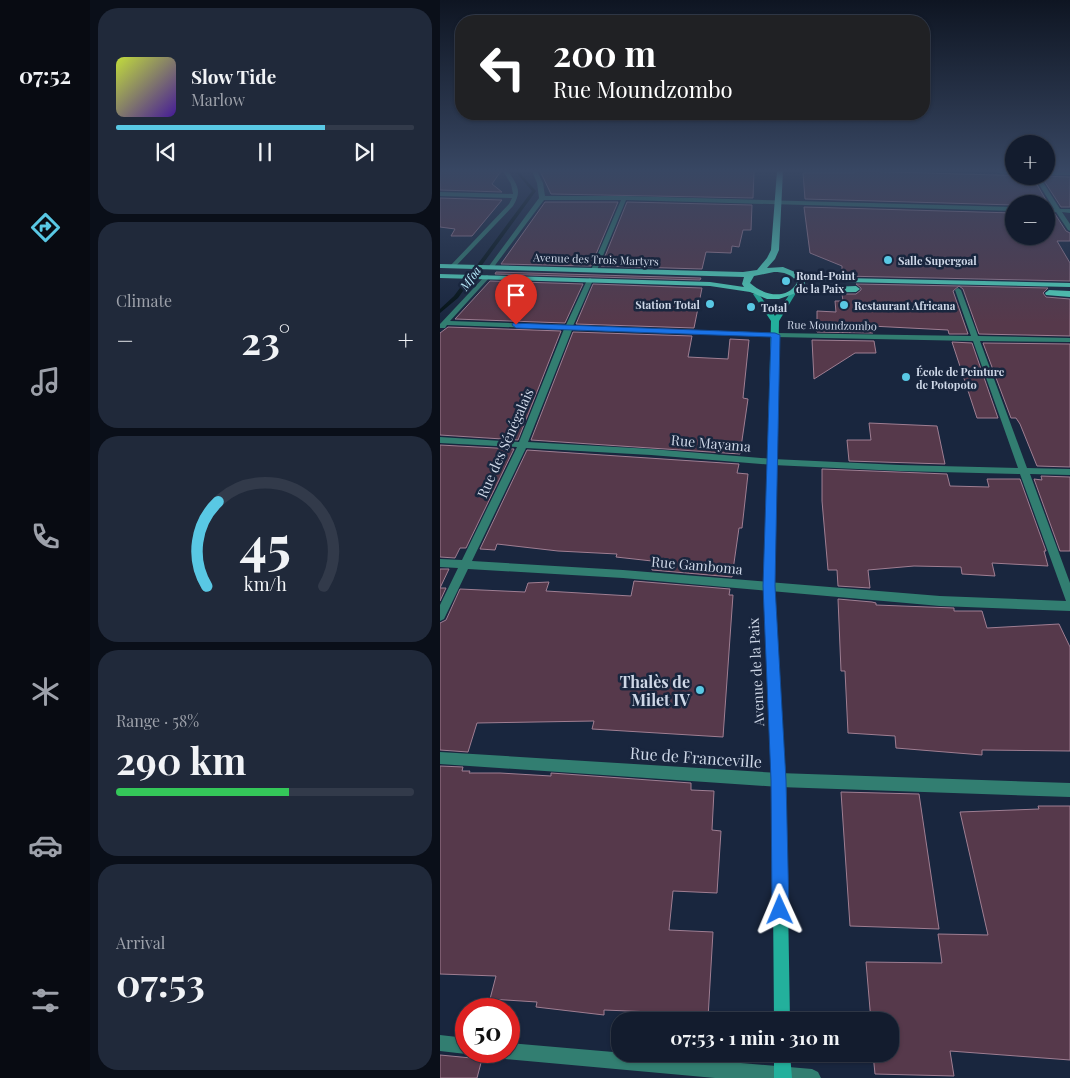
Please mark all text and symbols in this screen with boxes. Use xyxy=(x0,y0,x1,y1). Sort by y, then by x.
text: 200 m xyxy=(553,29,656,76)
icon: left xyxy=(470,35,535,100)
text: 07:52 xyxy=(19,60,71,90)
text: Slow Tide xyxy=(191,63,276,89)
text: Rue Moundzombo xyxy=(553,74,733,104)
text: Marlow xyxy=(191,89,245,110)
map controls xyxy=(1005,135,1055,245)
button: + xyxy=(1005,135,1055,185)
icon: previous xyxy=(152,138,180,166)
icon: pause xyxy=(251,138,279,166)
icon: next xyxy=(350,138,378,166)
button: − xyxy=(1005,195,1055,245)
icon: directions xyxy=(28,210,63,245)
street label: Avenue des Trois Martyrs xyxy=(532,249,659,269)
place label: Salle Supergoal xyxy=(898,253,977,268)
marker: Salle Supergoal xyxy=(882,254,894,266)
water label: Mfoa xyxy=(455,263,484,294)
place label: Rond-Point de la Paix xyxy=(796,268,856,296)
pin xyxy=(495,274,537,325)
marker: Rond-Point de la Paix xyxy=(780,275,792,287)
icon: arrive xyxy=(502,281,530,309)
text: Climate xyxy=(116,290,172,311)
place label: Station Total xyxy=(635,297,701,312)
marker: Station Total xyxy=(704,298,716,310)
place label: Restaurant Africana xyxy=(854,298,956,313)
marker: Restaurant Africana xyxy=(838,299,850,311)
place label: Total xyxy=(761,300,788,315)
marker: Total xyxy=(745,301,757,313)
text: 23° xyxy=(241,314,290,365)
street label: Rue Moundzombo xyxy=(787,317,877,333)
text: − xyxy=(116,321,134,358)
text: + xyxy=(398,321,414,358)
icon: music xyxy=(28,364,63,399)
place label: École de Peinture de Potopoto xyxy=(916,364,1005,392)
marker: École de Peinture de Potopoto xyxy=(900,371,912,383)
street label: Rue des Sénégalais xyxy=(472,385,538,501)
street label: Rue Mayama xyxy=(670,430,752,456)
text: 45 xyxy=(239,509,291,578)
icon: phone xyxy=(28,519,63,554)
street label: Rue Gamboma xyxy=(650,552,744,578)
text: km/h xyxy=(244,572,287,595)
street label: Avenue de la Paix xyxy=(744,617,768,728)
place label: Thalès de Milet IV xyxy=(620,671,690,710)
icon: climate xyxy=(28,674,63,709)
marker: Thalès de Milet IV xyxy=(694,684,706,696)
text: Range · 58% xyxy=(116,710,199,731)
text: 290 km xyxy=(116,734,246,785)
street label: Rue de Franceville xyxy=(629,742,763,772)
icon: car xyxy=(28,828,63,863)
position arrow xyxy=(753,883,805,935)
text: Arrival xyxy=(116,932,165,953)
text: 07:53 xyxy=(116,956,205,1007)
icon: filters xyxy=(28,983,63,1018)
speed limit sign: 50 xyxy=(455,998,520,1063)
text: 07:53 · 1 min · 310 m xyxy=(670,1024,840,1050)

